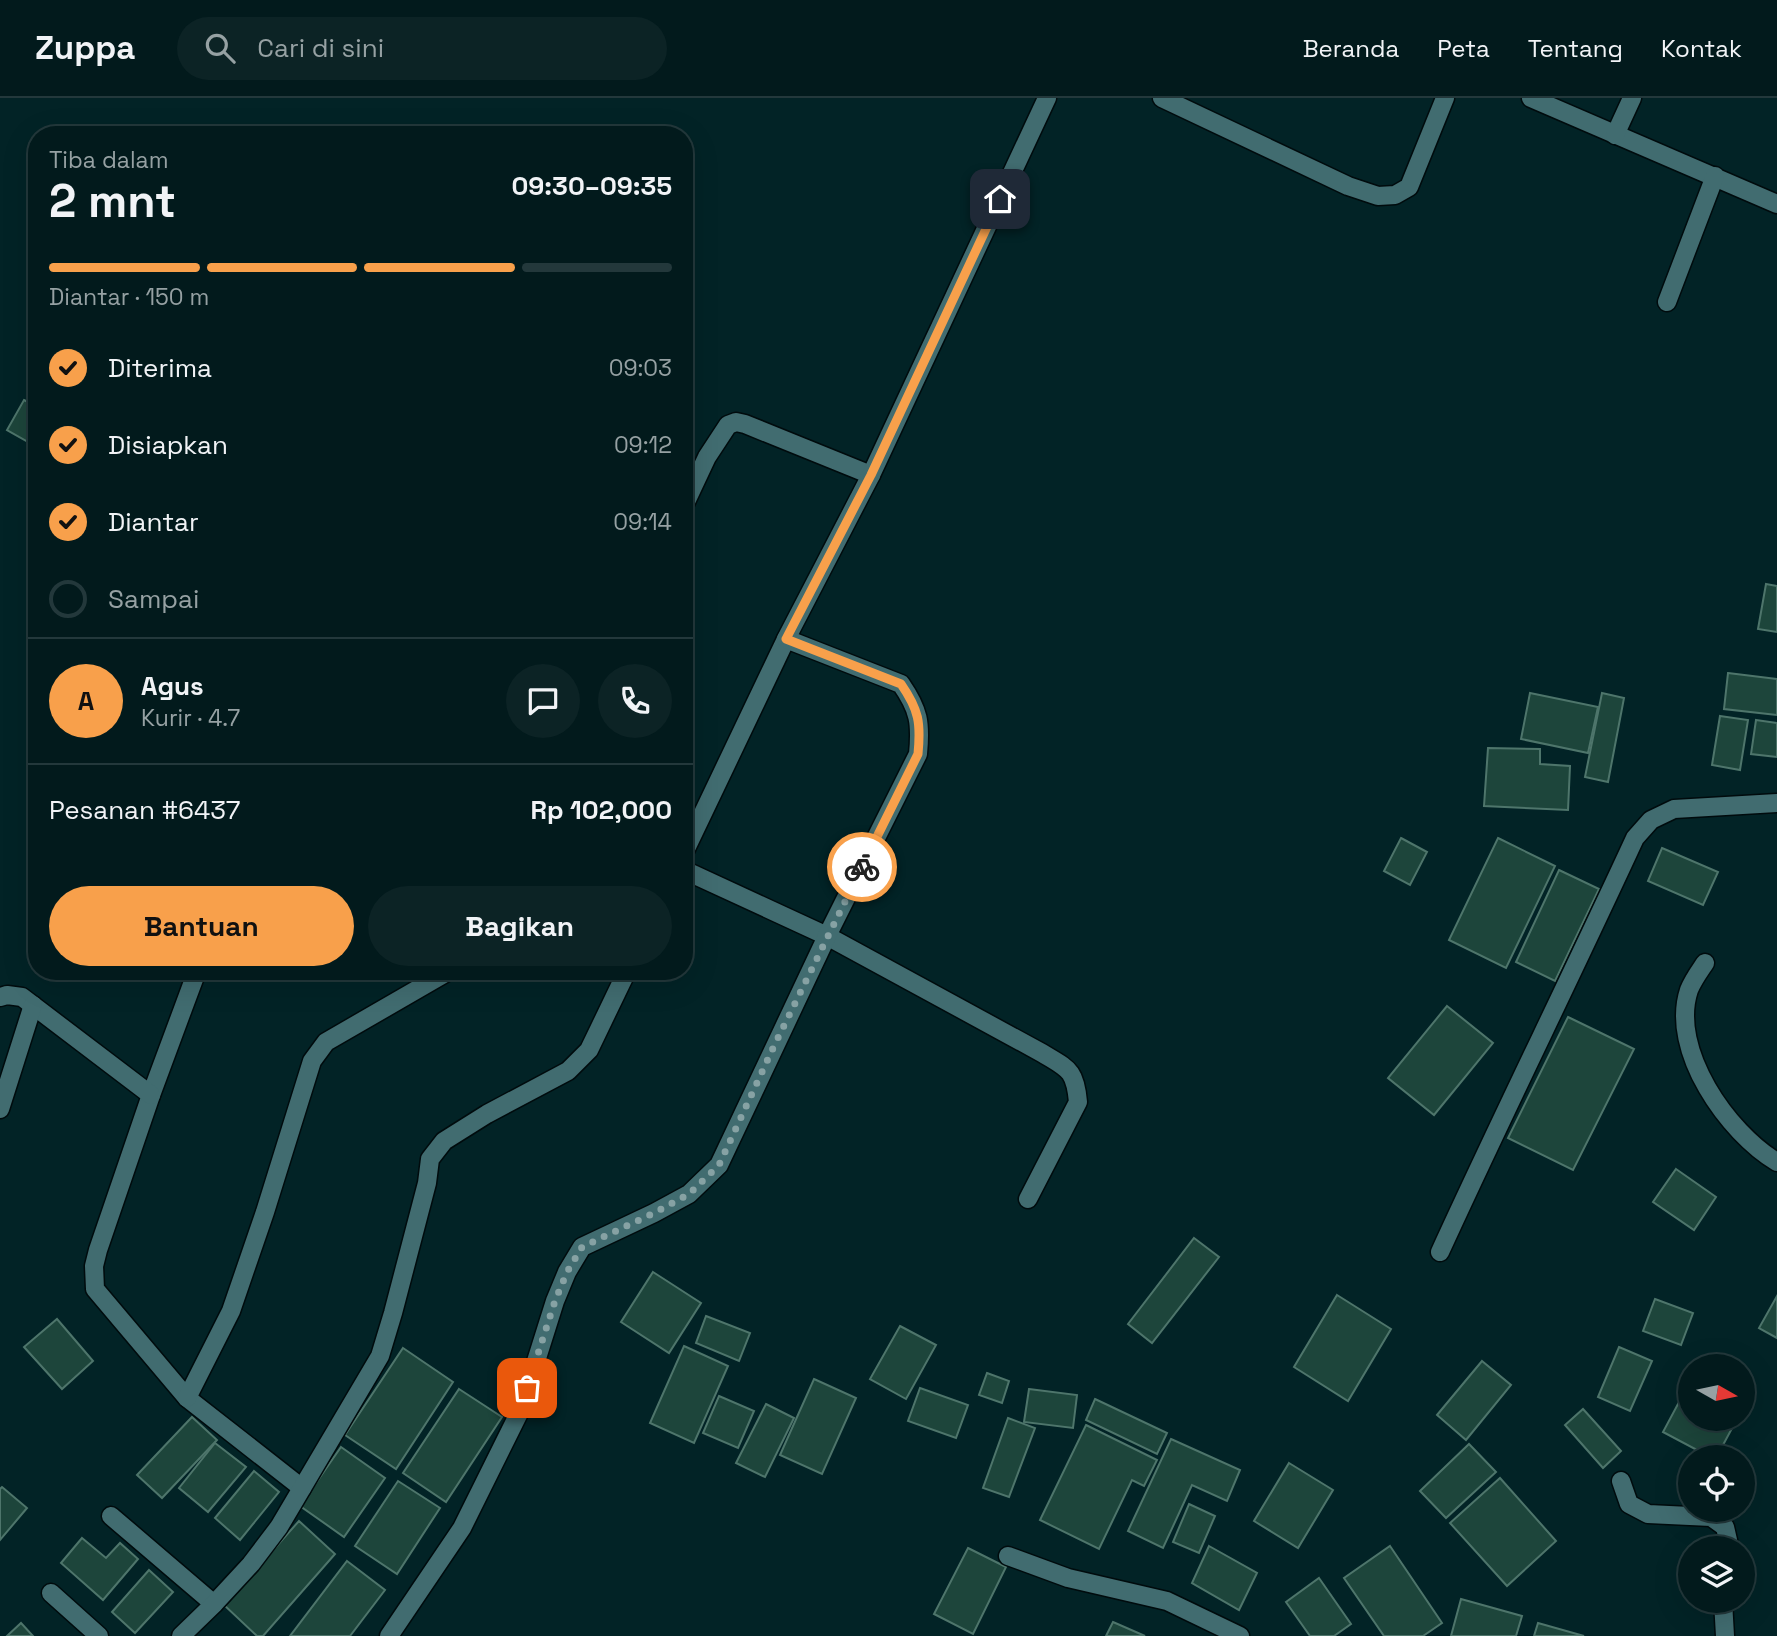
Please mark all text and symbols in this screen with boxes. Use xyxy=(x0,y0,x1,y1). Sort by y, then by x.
search box xyxy=(177,17,667,80)
text: Zuppa xyxy=(35,27,135,69)
icon: search xyxy=(201,29,239,67)
text: Cari di sini xyxy=(257,31,384,65)
text: Beranda xyxy=(1303,33,1399,64)
text: Peta xyxy=(1437,33,1490,64)
text: Tentang xyxy=(1528,33,1623,64)
text: Kontak xyxy=(1661,33,1742,64)
text: Tiba dalam xyxy=(49,145,169,175)
text: 09:30–09:35 xyxy=(511,169,672,203)
pin xyxy=(970,169,1030,229)
text: 2 mnt xyxy=(49,172,176,230)
icon: home xyxy=(981,180,1019,218)
text: Diantar · 150 m xyxy=(49,282,209,312)
icon: check xyxy=(49,349,87,387)
text: Diterima xyxy=(108,351,212,385)
text: 09:03 xyxy=(609,353,672,383)
icon: check xyxy=(49,426,87,464)
text: Disiapkan xyxy=(108,428,228,462)
text: 09:12 xyxy=(614,430,672,460)
icon: check xyxy=(49,503,87,541)
text: Diantar xyxy=(108,505,199,539)
text: 09:14 xyxy=(613,507,672,537)
text: Sampai xyxy=(108,582,199,616)
button: chat xyxy=(506,664,580,738)
button: phone xyxy=(598,664,672,738)
text: Agus xyxy=(141,669,204,703)
text: A xyxy=(78,684,94,718)
text: Kurir · 4.7 xyxy=(141,703,240,733)
text: Pesanan #6437 xyxy=(49,793,241,827)
text: Rp 102,000 xyxy=(530,793,672,827)
courier xyxy=(827,832,897,902)
icon: bike xyxy=(843,848,881,886)
button: Bantuan xyxy=(49,886,354,966)
button: Bagikan xyxy=(368,886,672,966)
north arrow xyxy=(1678,1354,1755,1432)
map controls xyxy=(1678,1354,1755,1613)
pin xyxy=(497,1358,557,1418)
icon: bag xyxy=(508,1369,546,1407)
button: locate xyxy=(1678,1445,1755,1522)
button: layers xyxy=(1678,1536,1755,1613)

